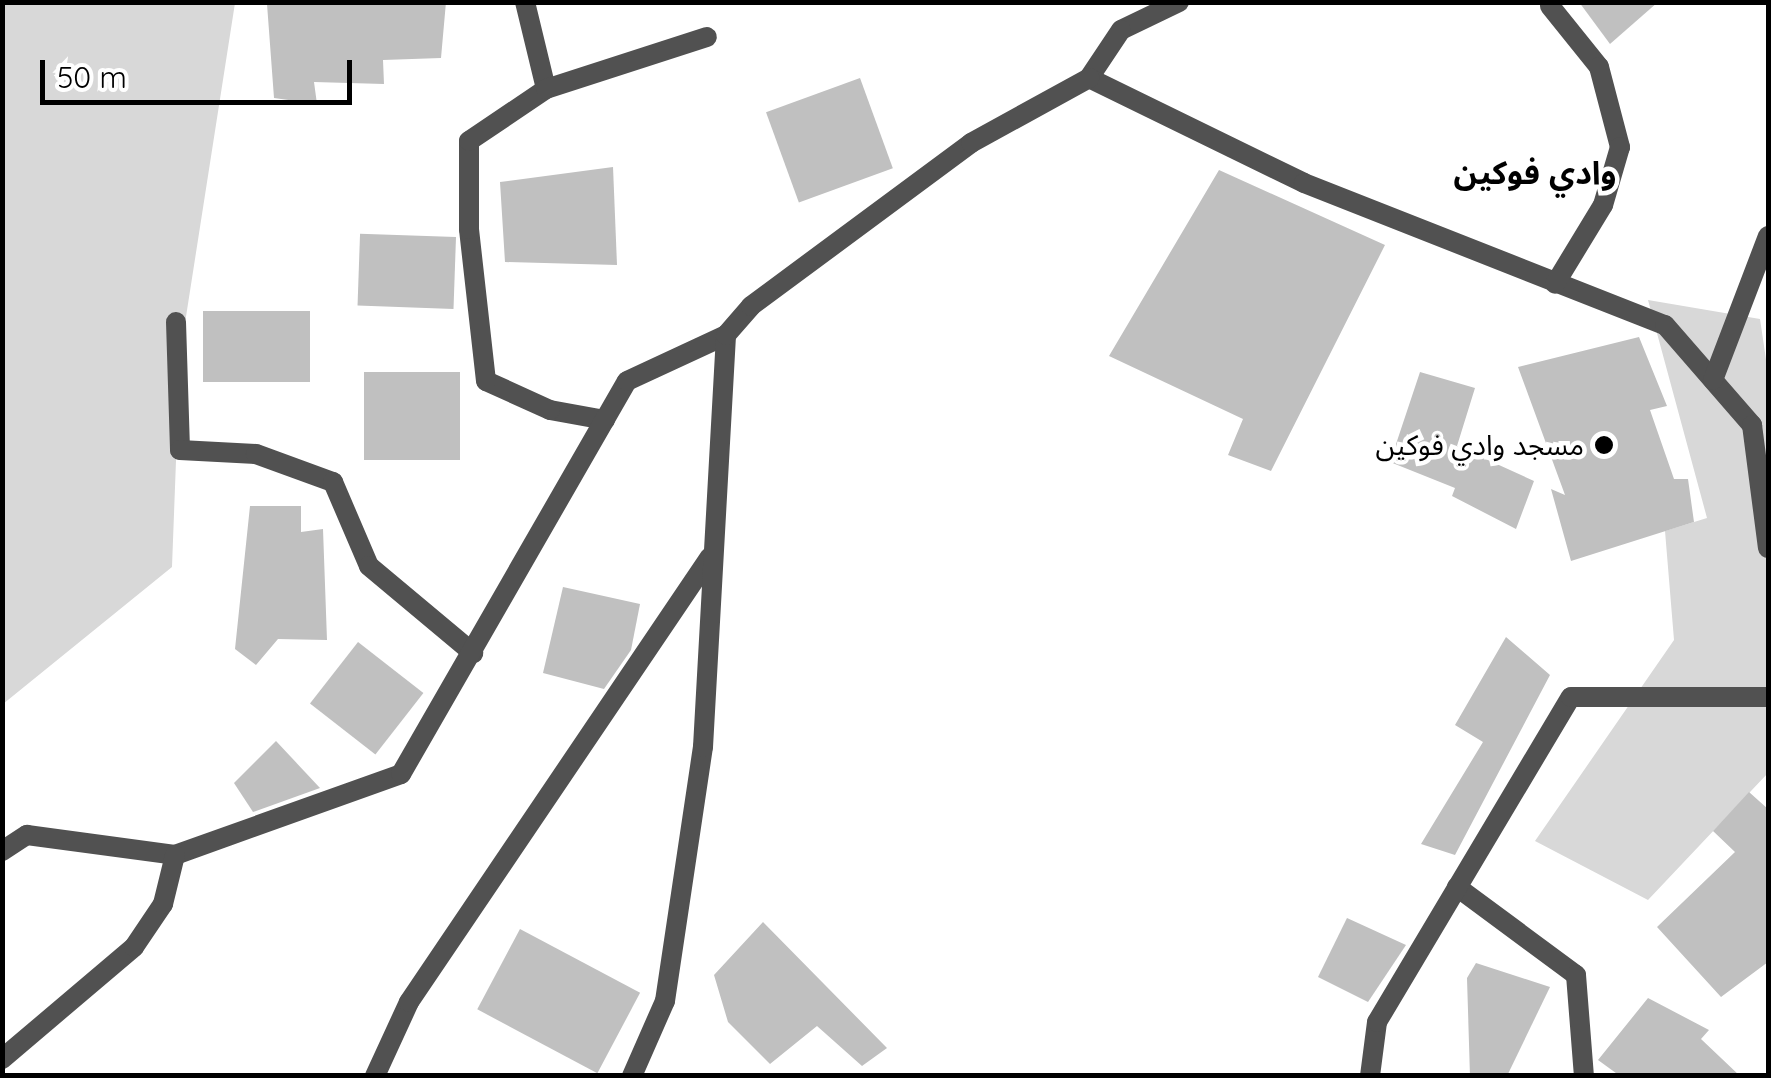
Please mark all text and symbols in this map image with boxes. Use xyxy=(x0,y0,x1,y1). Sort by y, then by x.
scale bar xyxy=(45,40,358,102)
text: 50 m xyxy=(57,58,127,96)
district label: وادي فوكين xyxy=(1454,153,1616,191)
place label: مسجد وادي فوكين xyxy=(1376,428,1584,462)
marker: مسجد وادي فوكين xyxy=(1593,434,1615,456)

